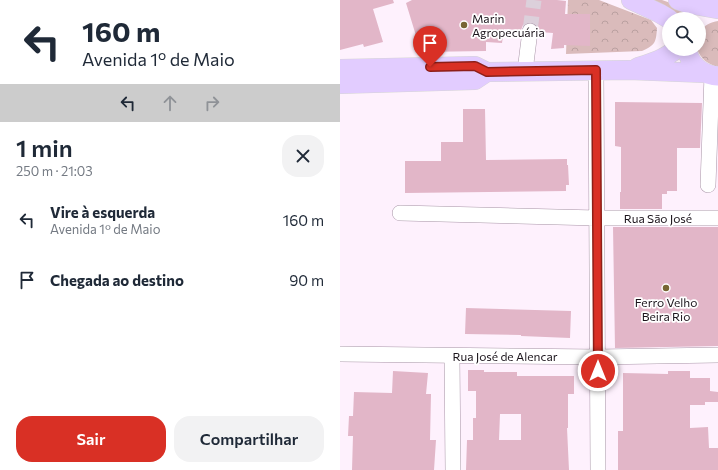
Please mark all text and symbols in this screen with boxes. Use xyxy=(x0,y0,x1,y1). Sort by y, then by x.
place label: Marin Agropecuária xyxy=(472,11,545,39)
map controls xyxy=(662,12,706,56)
button: search xyxy=(662,12,706,56)
text: 160 m xyxy=(82,14,160,48)
icon: left xyxy=(16,16,68,68)
marker: Marin Agropecuária xyxy=(459,20,469,30)
pin xyxy=(413,26,447,67)
icon: arrive xyxy=(419,32,441,54)
text: Avenida 1º de Maio xyxy=(82,48,235,70)
icon: left xyxy=(117,92,139,114)
icon: ahead xyxy=(159,92,181,114)
icon: right xyxy=(201,92,223,114)
text: 1 min xyxy=(16,133,73,162)
button: close xyxy=(282,135,324,177)
text: 250 m · 21:03 xyxy=(16,163,93,179)
text: Vire à esquerda xyxy=(50,203,155,221)
icon: left xyxy=(16,209,38,231)
text: 160 m xyxy=(283,211,324,229)
street label: Rua São José xyxy=(624,211,692,226)
text: Avenida 1º de Maio xyxy=(50,221,160,237)
icon: arrive xyxy=(16,269,38,291)
text: Chegada ao destino xyxy=(50,271,184,289)
text: 90 m xyxy=(289,271,324,289)
marker: Ferro Velho Beira Rio xyxy=(661,283,671,293)
place label: Ferro Velho Beira Rio xyxy=(635,295,697,323)
street label: Rua José de Alencar xyxy=(453,349,558,364)
position arrow xyxy=(577,350,619,392)
button: Sair xyxy=(16,416,166,462)
button: Compartilhar xyxy=(174,416,324,462)

